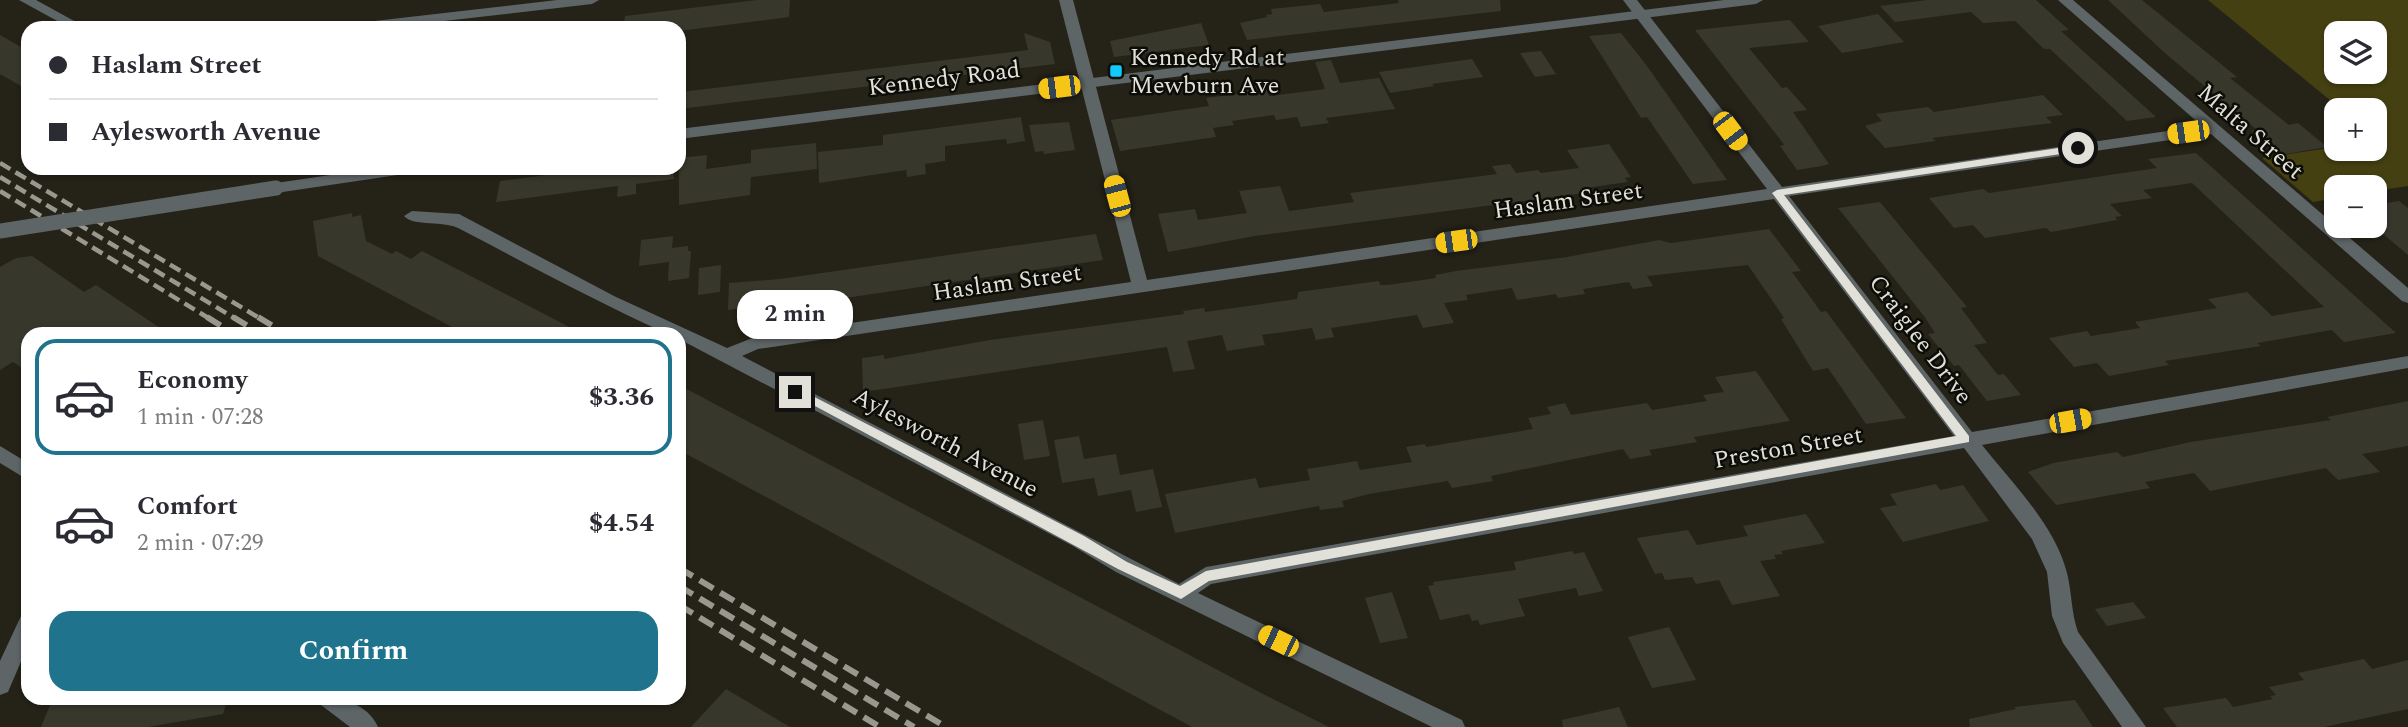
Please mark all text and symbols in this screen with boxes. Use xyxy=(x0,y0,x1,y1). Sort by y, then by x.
map controls xyxy=(2324,21,2387,238)
button: layers xyxy=(2324,21,2387,84)
place label: Kennedy Rd at Mewburn Ave xyxy=(1130,40,1284,104)
text: Haslam Street xyxy=(91,45,262,85)
street label: Kennedy Road xyxy=(866,52,1022,106)
marker: Kennedy Rd at Mewburn Ave xyxy=(1108,63,1124,79)
car xyxy=(1037,74,1082,100)
street label: Malta Street xyxy=(2189,75,2312,188)
button: + xyxy=(2324,98,2387,161)
car xyxy=(1709,108,1752,154)
text: Aylesworth Avenue xyxy=(91,112,321,152)
car xyxy=(2166,119,2211,145)
route start xyxy=(2062,132,2094,164)
car xyxy=(1102,173,1133,219)
street label: Haslam Street xyxy=(1491,173,1645,229)
button: − xyxy=(2324,175,2387,238)
car xyxy=(1434,228,1479,254)
street label: Haslam Street xyxy=(930,255,1084,311)
street label: Craiglee Drive xyxy=(1859,267,1981,412)
callout: 2 min xyxy=(737,290,853,340)
text: 2 min xyxy=(764,297,826,332)
text: Economy xyxy=(137,360,247,400)
icon: car xyxy=(53,366,116,429)
route end xyxy=(779,376,811,408)
text: $3.36 xyxy=(589,377,654,417)
street label: Aylesworth Avenue xyxy=(846,379,1045,507)
text: 1 min · 07:28 xyxy=(137,400,264,435)
car xyxy=(2048,407,2093,435)
street label: Preston Street xyxy=(1711,417,1866,479)
text: Comfort xyxy=(137,486,238,526)
icon: car xyxy=(53,492,116,555)
text: $4.54 xyxy=(589,503,654,543)
text: 2 min · 07:29 xyxy=(137,526,264,561)
button: Confirm xyxy=(49,611,658,691)
car xyxy=(1255,622,1302,660)

